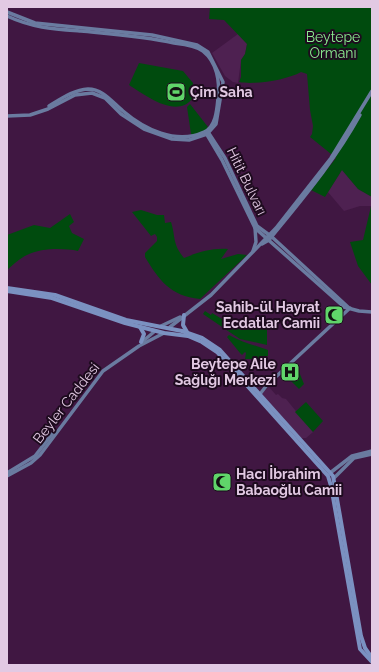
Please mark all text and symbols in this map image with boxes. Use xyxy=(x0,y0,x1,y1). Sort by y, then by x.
park label: Beytepe Ormanı xyxy=(306,29,360,61)
sports icon: Çim Saha xyxy=(165,81,187,103)
place label: Çim Saha xyxy=(190,84,253,100)
street label: Hitit Bulvarı xyxy=(224,144,270,218)
place label: Sahib-ül Hayrat Ecdatlar Camii xyxy=(216,299,321,331)
mosque icon: Sahib-ül Hayrat Ecdatlar Camii xyxy=(323,304,345,326)
place label: Beytepe Aile Sağlığı Merkezi xyxy=(175,356,277,388)
street label: Beyler Caddesi xyxy=(30,360,102,446)
hospital icon: Beytepe Aile Sağlığı Merkezi xyxy=(279,361,301,383)
place label: Hacı İbrahim Babaoğlu Camii xyxy=(236,465,342,498)
mosque icon: Hacı İbrahim Babaoğlu Camii xyxy=(211,471,233,493)

